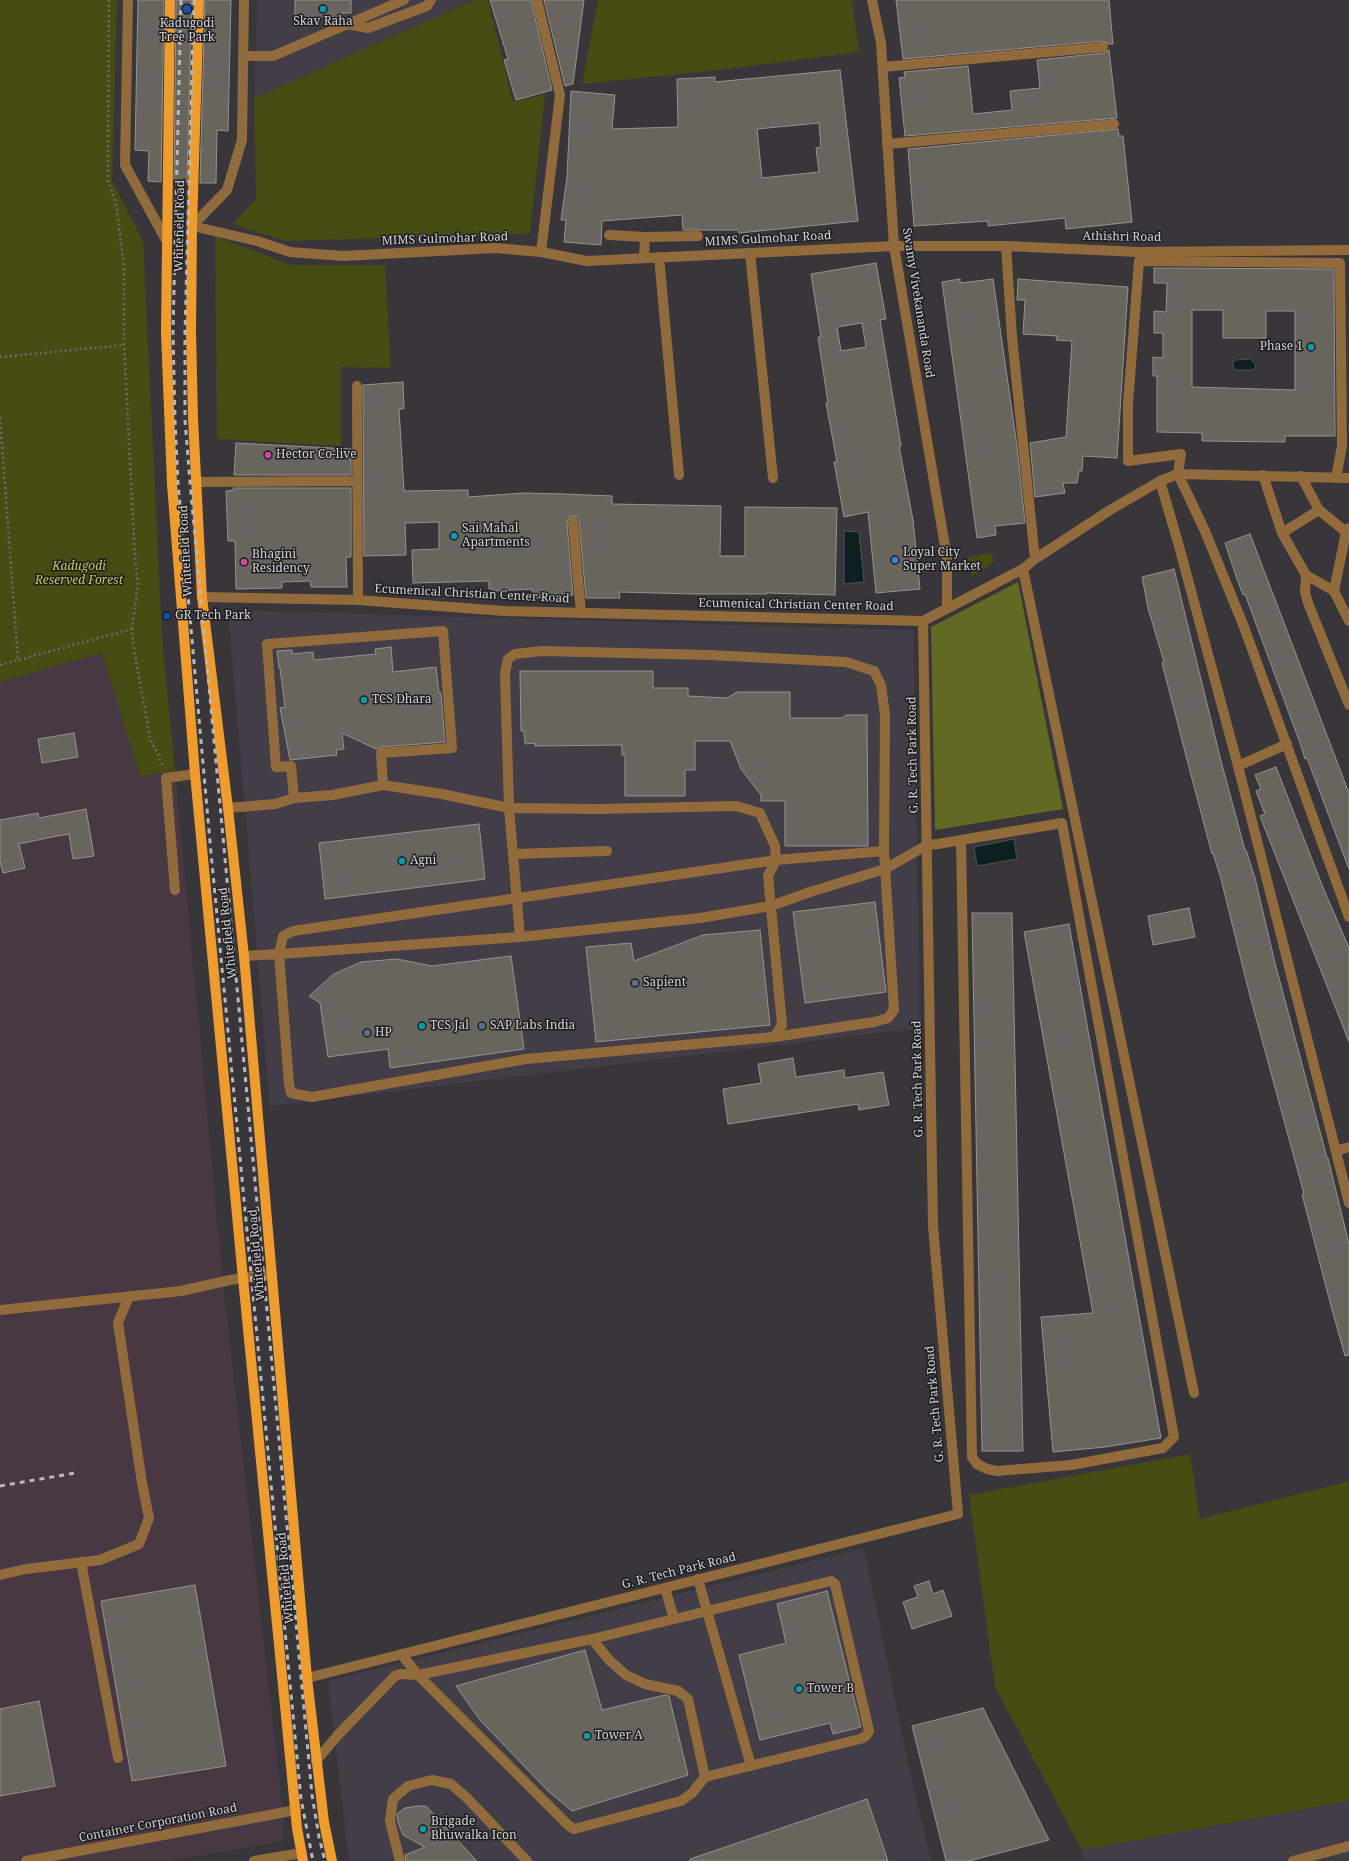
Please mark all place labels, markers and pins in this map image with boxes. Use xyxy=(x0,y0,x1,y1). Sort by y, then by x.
marker: Kadugodi Tree Park xyxy=(181,3,193,15)
marker: Skav Raha xyxy=(318,4,328,14)
place label: Skav Raha xyxy=(293,15,353,29)
place label: Kadugodi Tree Park xyxy=(159,17,215,45)
place label: Phase 1 xyxy=(1260,340,1303,354)
marker: Phase 1 xyxy=(1306,342,1316,352)
place label: Hector Co-live xyxy=(276,448,357,462)
marker: Hector Co-live xyxy=(263,450,273,460)
place label: Sai Mahal Apartments xyxy=(462,522,530,550)
marker: Sai Mahal Apartments xyxy=(449,531,459,541)
place label: Loyal City Super Market xyxy=(903,546,981,574)
place label: Bhagini Residency xyxy=(252,548,310,576)
marker: Loyal City Super Market xyxy=(890,555,900,565)
marker: Bhagini Residency xyxy=(239,557,249,567)
place label: GR Tech Park xyxy=(175,609,251,623)
marker: GR Tech Park xyxy=(162,611,172,621)
place label: TCS Dhara xyxy=(372,693,431,707)
marker: TCS Dhara xyxy=(359,695,369,705)
place label: Agni xyxy=(410,854,436,868)
marker: Agni xyxy=(397,856,407,866)
place label: Sapient xyxy=(643,976,686,990)
marker: Sapient xyxy=(630,978,640,988)
place label: TCS Jal xyxy=(430,1019,469,1033)
place label: SAP Labs India xyxy=(490,1019,575,1033)
marker: TCS Jal xyxy=(417,1021,427,1031)
marker: SAP Labs India xyxy=(477,1021,487,1031)
place label: HP xyxy=(375,1026,392,1040)
marker: HP xyxy=(362,1028,372,1038)
place label: Tower B xyxy=(807,1682,854,1696)
marker: Tower B xyxy=(794,1684,804,1694)
place label: Tower A xyxy=(595,1729,643,1743)
marker: Tower A xyxy=(582,1731,592,1741)
place label: Brigade Bhuwalka Icon xyxy=(431,1815,517,1843)
marker: Brigade Bhuwalka Icon xyxy=(418,1824,428,1834)

